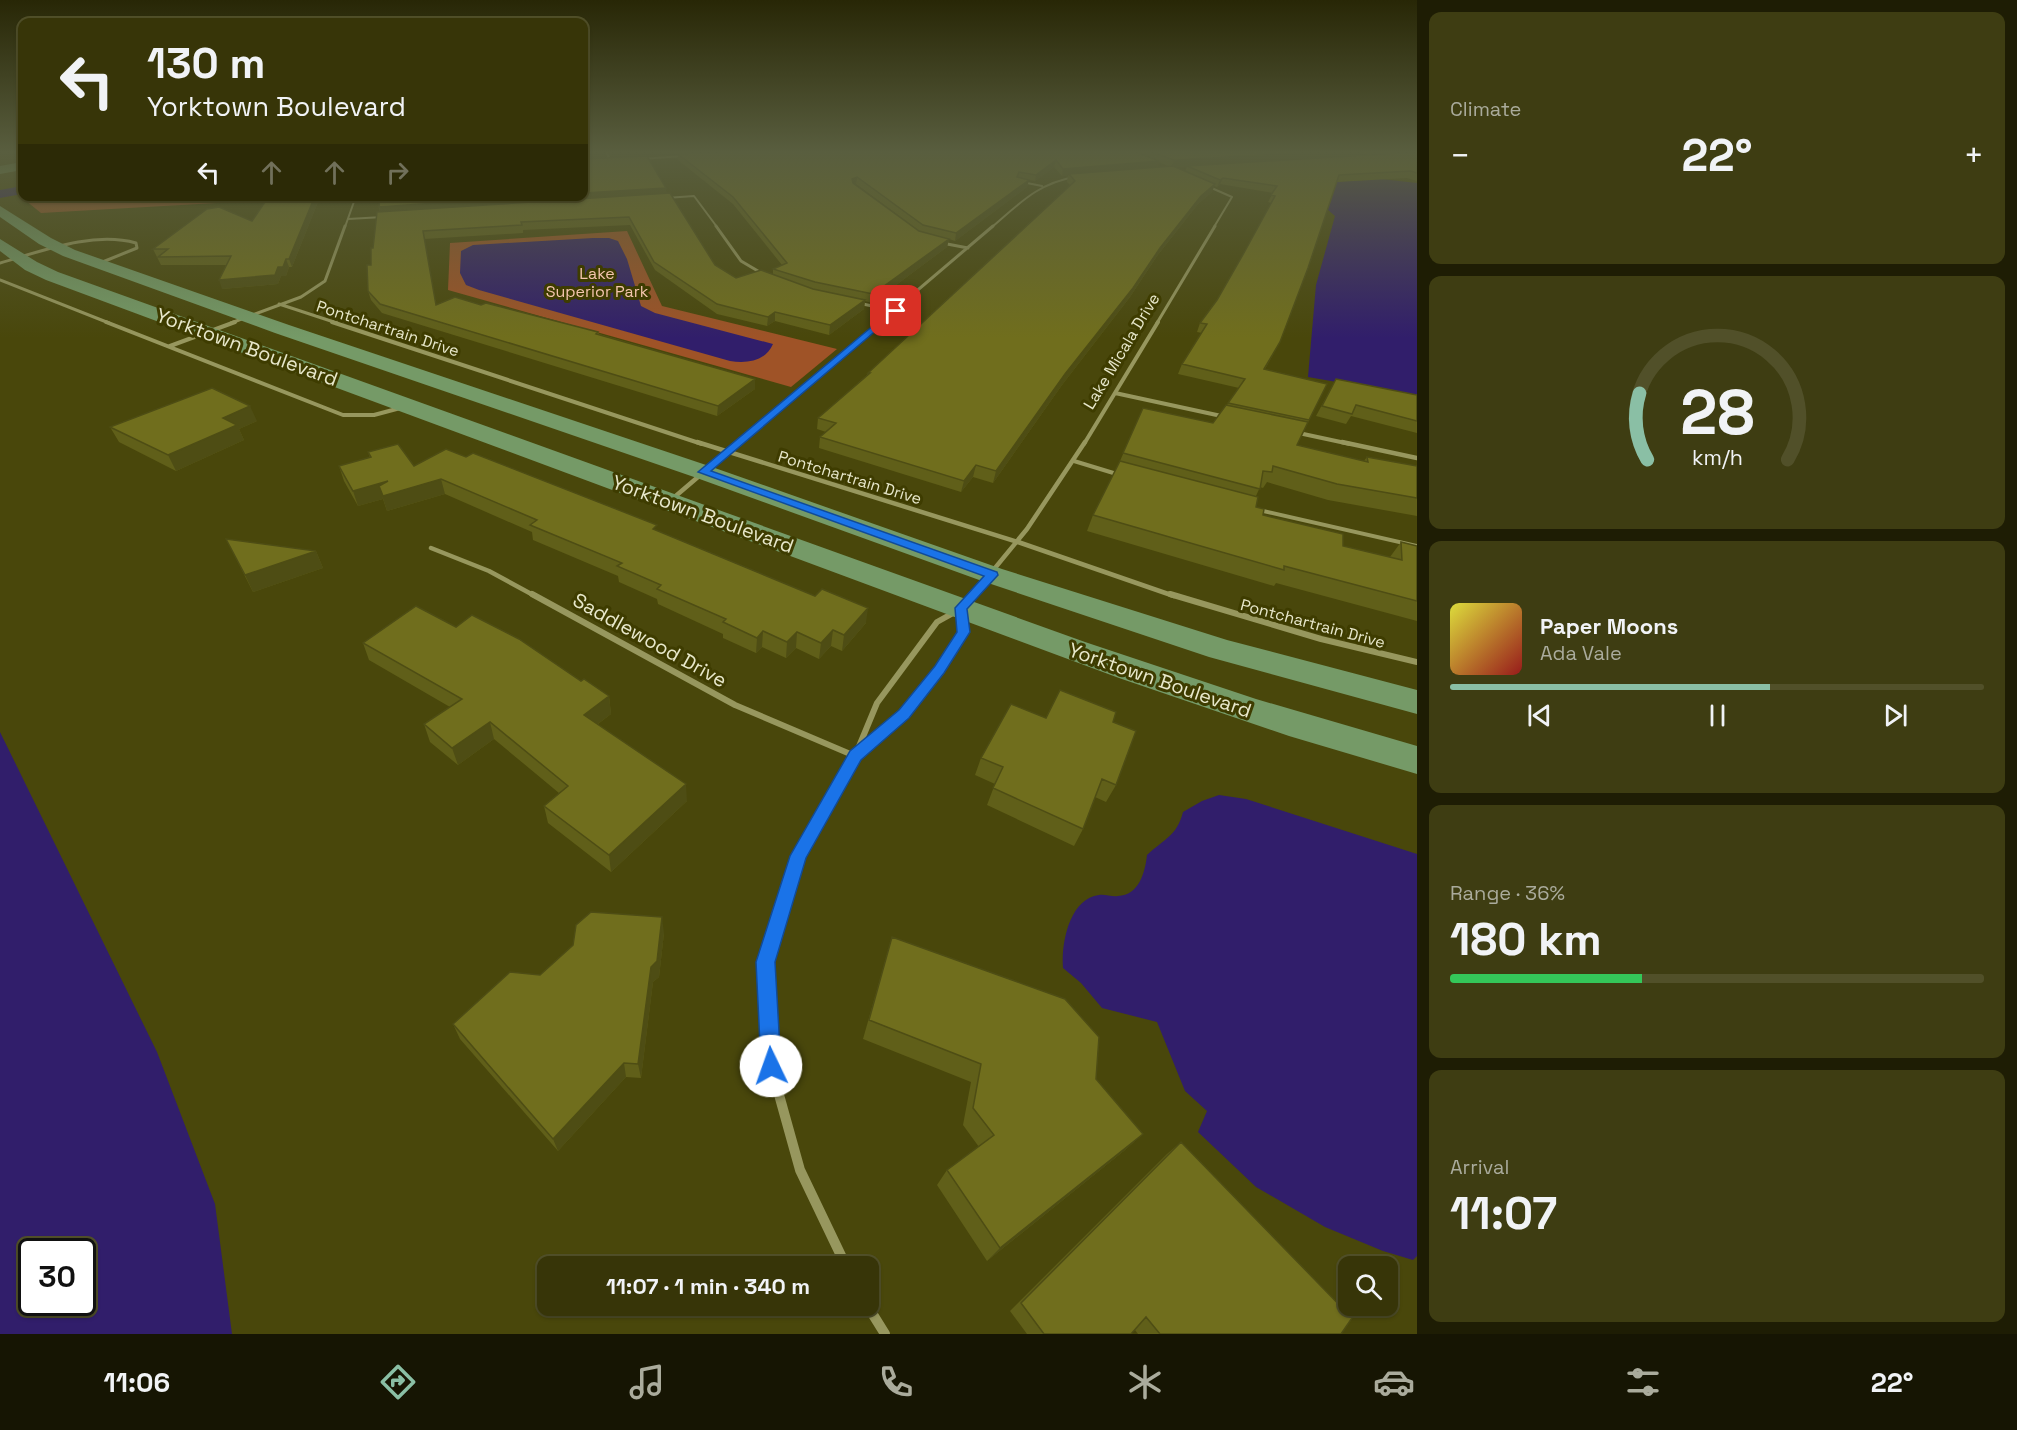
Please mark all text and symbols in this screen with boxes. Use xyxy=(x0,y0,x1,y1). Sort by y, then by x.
text: 130 m xyxy=(147,37,265,90)
icon: left xyxy=(48,42,126,120)
text: Yorktown Boulevard xyxy=(147,89,406,124)
text: Climate xyxy=(1450,96,1521,122)
text: 22° xyxy=(1681,127,1753,184)
text: − xyxy=(1450,135,1470,177)
text: + xyxy=(1964,135,1984,177)
icon: left xyxy=(192,156,225,189)
icon: ahead xyxy=(255,156,288,189)
icon: ahead xyxy=(318,156,351,189)
icon: right xyxy=(381,156,414,189)
park label: Lake Superior Park xyxy=(546,263,649,302)
pin xyxy=(870,285,921,336)
street label: Lake Micala Drive xyxy=(1078,289,1164,413)
icon: arrive xyxy=(879,294,912,327)
street label: Pontchartrain Drive xyxy=(314,295,462,361)
street label: Yorktown Boulevard xyxy=(152,302,342,392)
text: 28 xyxy=(1680,373,1754,452)
text: km/h xyxy=(1691,444,1743,471)
street label: Pontchartrain Drive xyxy=(776,446,924,509)
street label: Yorktown Boulevard xyxy=(608,469,798,559)
street label: Saddlewood Drive xyxy=(568,587,732,693)
street label: Pontchartrain Drive xyxy=(1238,594,1388,653)
text: Paper Moons xyxy=(1540,612,1678,640)
street label: Yorktown Boulevard xyxy=(1065,636,1255,724)
text: Ada Vale xyxy=(1540,640,1622,666)
icon: previous xyxy=(1523,699,1556,732)
icon: pause xyxy=(1701,699,1734,732)
icon: next xyxy=(1879,699,1912,732)
text: Range · 36% xyxy=(1450,880,1565,906)
text: 180 km xyxy=(1450,911,1602,968)
position arrow xyxy=(739,1034,803,1098)
text: Arrival xyxy=(1450,1154,1509,1180)
text: 11:07 xyxy=(1450,1185,1557,1242)
speed limit sign: 30 xyxy=(18,1238,96,1316)
map controls xyxy=(1338,1256,1398,1316)
button: search xyxy=(1338,1256,1398,1316)
text: 11:07 · 1 min · 340 m xyxy=(606,1272,810,1300)
icon: directions xyxy=(377,1361,419,1403)
icon: music xyxy=(626,1361,668,1403)
icon: phone xyxy=(875,1361,917,1403)
icon: climate xyxy=(1124,1361,1166,1403)
icon: car xyxy=(1373,1361,1415,1403)
icon: filters xyxy=(1622,1361,1664,1403)
text: 11:06 xyxy=(103,1365,170,1400)
text: 22° xyxy=(1871,1365,1914,1400)

